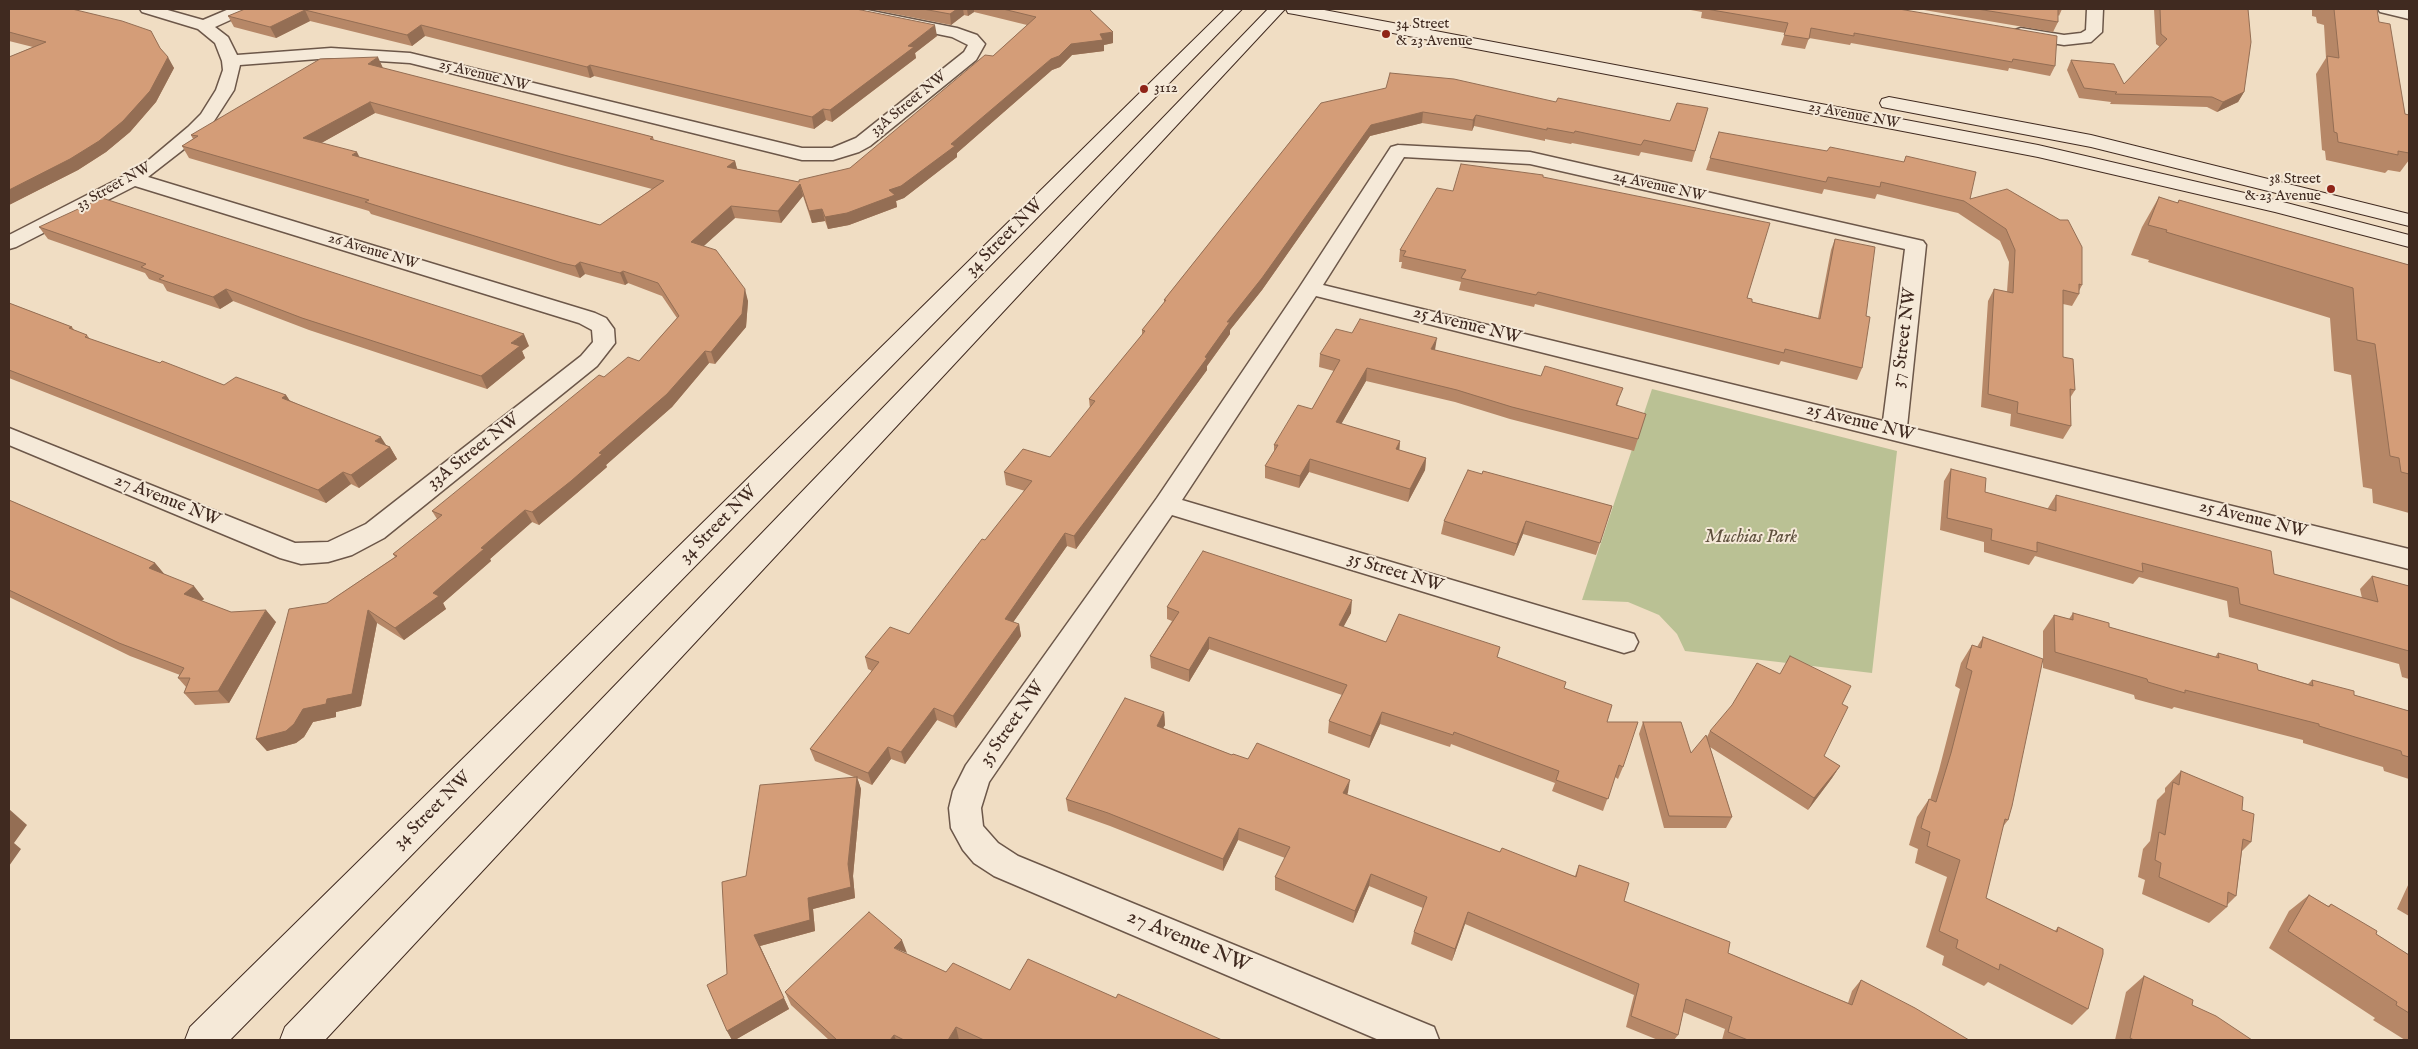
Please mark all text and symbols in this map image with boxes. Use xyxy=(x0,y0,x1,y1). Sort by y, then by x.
place label: 34 Street & 23 Avenue xyxy=(1396,16,1472,51)
marker: 34 Street & 23 Avenue xyxy=(1380,28,1392,40)
street label: 25 Avenue NW xyxy=(437,56,531,96)
street label: 33A Street NW xyxy=(867,68,951,140)
place label: 3112 xyxy=(1154,80,1178,98)
marker: 3112 xyxy=(1138,83,1150,95)
street label: 23 Avenue NW xyxy=(1807,98,1901,134)
street label: 33 Street NW xyxy=(74,159,154,215)
street label: 24 Avenue NW xyxy=(1611,168,1707,206)
place label: 38 Street & 23 Avenue xyxy=(2245,171,2321,206)
marker: 38 Street & 23 Avenue xyxy=(2325,183,2337,195)
street label: 34 Street NW xyxy=(962,195,1048,281)
street label: 26 Avenue NW xyxy=(326,230,420,274)
street label: 37 Street NW xyxy=(1888,287,1922,389)
street label: 25 Avenue NW xyxy=(1411,302,1523,350)
street label: 25 Avenue NW xyxy=(1804,399,1916,447)
street label: 33A Street NW xyxy=(424,409,524,495)
street label: 27 Avenue NW xyxy=(111,470,223,532)
street label: 34 Street NW xyxy=(676,482,762,568)
street label: 25 Avenue NW xyxy=(2197,496,2309,544)
park label: Muchias Park xyxy=(1705,527,1797,549)
street label: 35 Street NW xyxy=(1345,548,1445,598)
street label: 35 Street NW xyxy=(976,677,1050,771)
street label: 34 Street NW xyxy=(390,768,476,854)
street label: 27 Avenue NW xyxy=(1123,905,1253,979)

